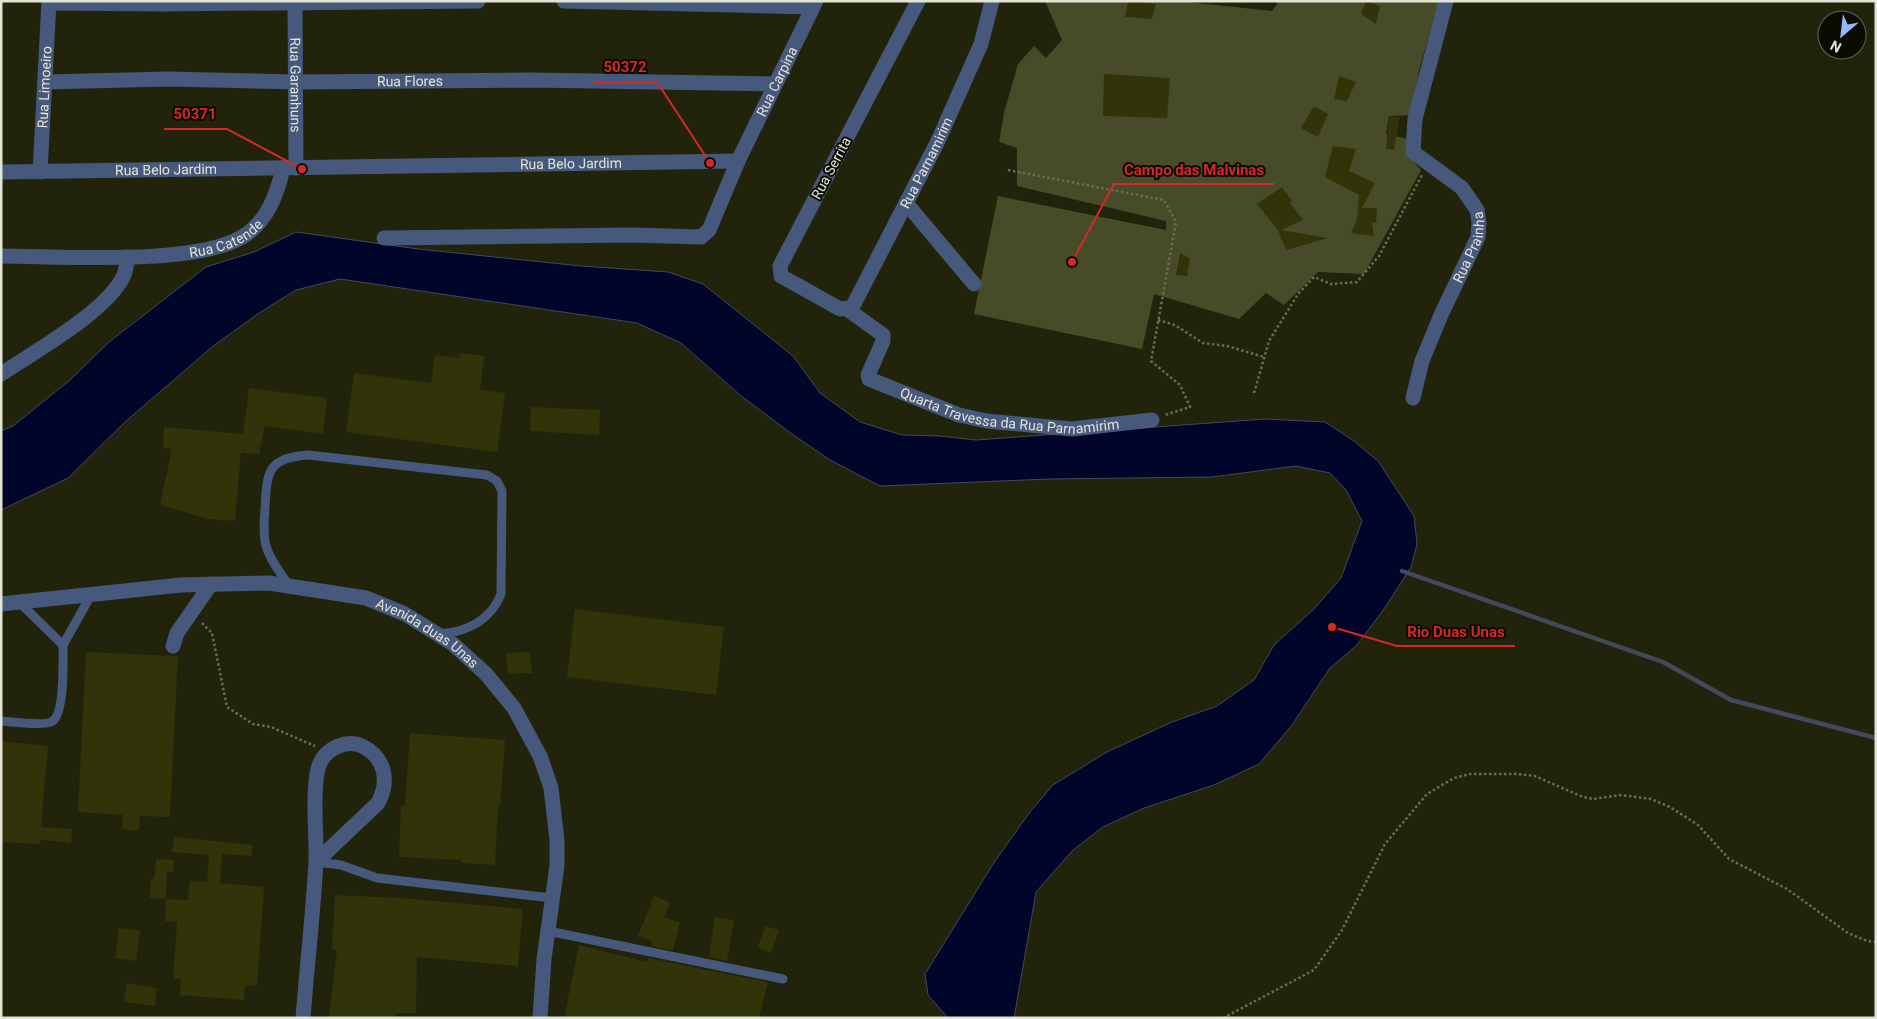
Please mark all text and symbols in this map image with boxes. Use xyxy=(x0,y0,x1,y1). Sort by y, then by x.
north arrow xyxy=(1817,10,1867,60)
text: N xyxy=(1828,37,1844,56)
street label: Rua Garanhuns xyxy=(287,38,304,132)
street label: Rua Carpina xyxy=(753,44,801,119)
street label: Rua Limoeiro xyxy=(34,46,55,129)
callout: 50372 xyxy=(594,52,657,82)
text: 50372 xyxy=(603,58,647,76)
street label: Rua Flores xyxy=(377,73,443,89)
callout: 50371 xyxy=(164,99,227,129)
text: 50371 xyxy=(173,105,217,123)
street label: Rua Parnamirim xyxy=(897,115,955,211)
street label: Rua Serrita xyxy=(808,134,854,202)
callout: Campo das Malvinas xyxy=(1114,154,1274,184)
street label: Rua Belo Jardim xyxy=(520,155,622,172)
street label: Rua Belo Jardim xyxy=(115,161,217,178)
text: Campo das Malvinas xyxy=(1124,161,1264,179)
street label: Rua Prainha xyxy=(1450,211,1487,285)
street label: Rua Catende xyxy=(188,216,266,261)
street label: Quarta Travessa da Rua Parnamirim xyxy=(898,384,1120,437)
street label: Avenida duas Unas xyxy=(374,595,482,671)
callout: Rio Duas Unas xyxy=(1397,616,1515,646)
text: Rio Duas Unas xyxy=(1407,623,1505,641)

